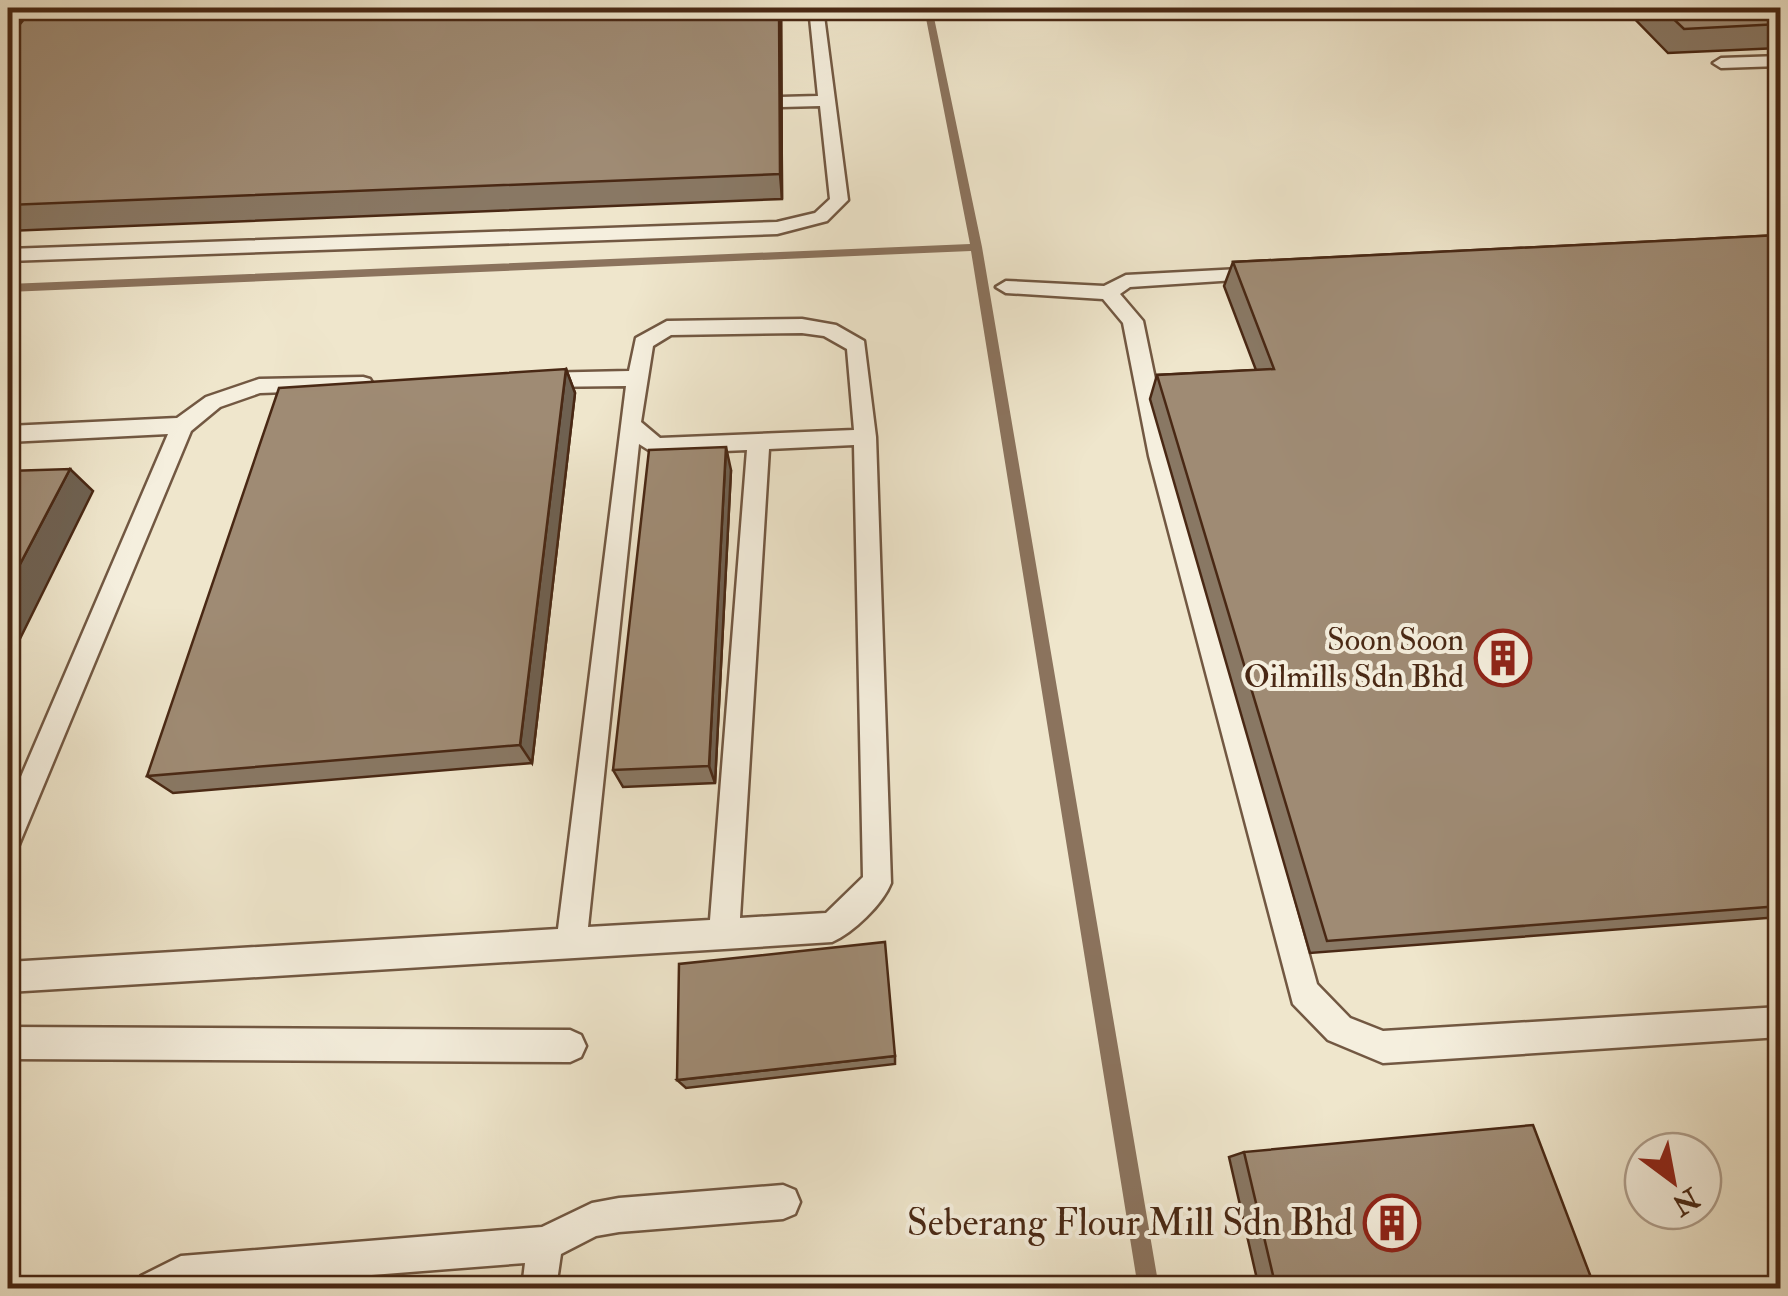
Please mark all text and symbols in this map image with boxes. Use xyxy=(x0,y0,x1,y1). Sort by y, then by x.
place label: Soon Soon Oilmills Sdn Bhd xyxy=(1244,620,1464,697)
building icon: Soon Soon Oilmills Sdn Bhd xyxy=(1473,628,1533,688)
north arrow xyxy=(1623,1131,1723,1231)
text: N xyxy=(1665,1179,1706,1223)
building icon: Seberang Flour Mill Sdn Bhd xyxy=(1362,1193,1422,1253)
place label: Seberang Flour Mill Sdn Bhd xyxy=(907,1199,1353,1247)

